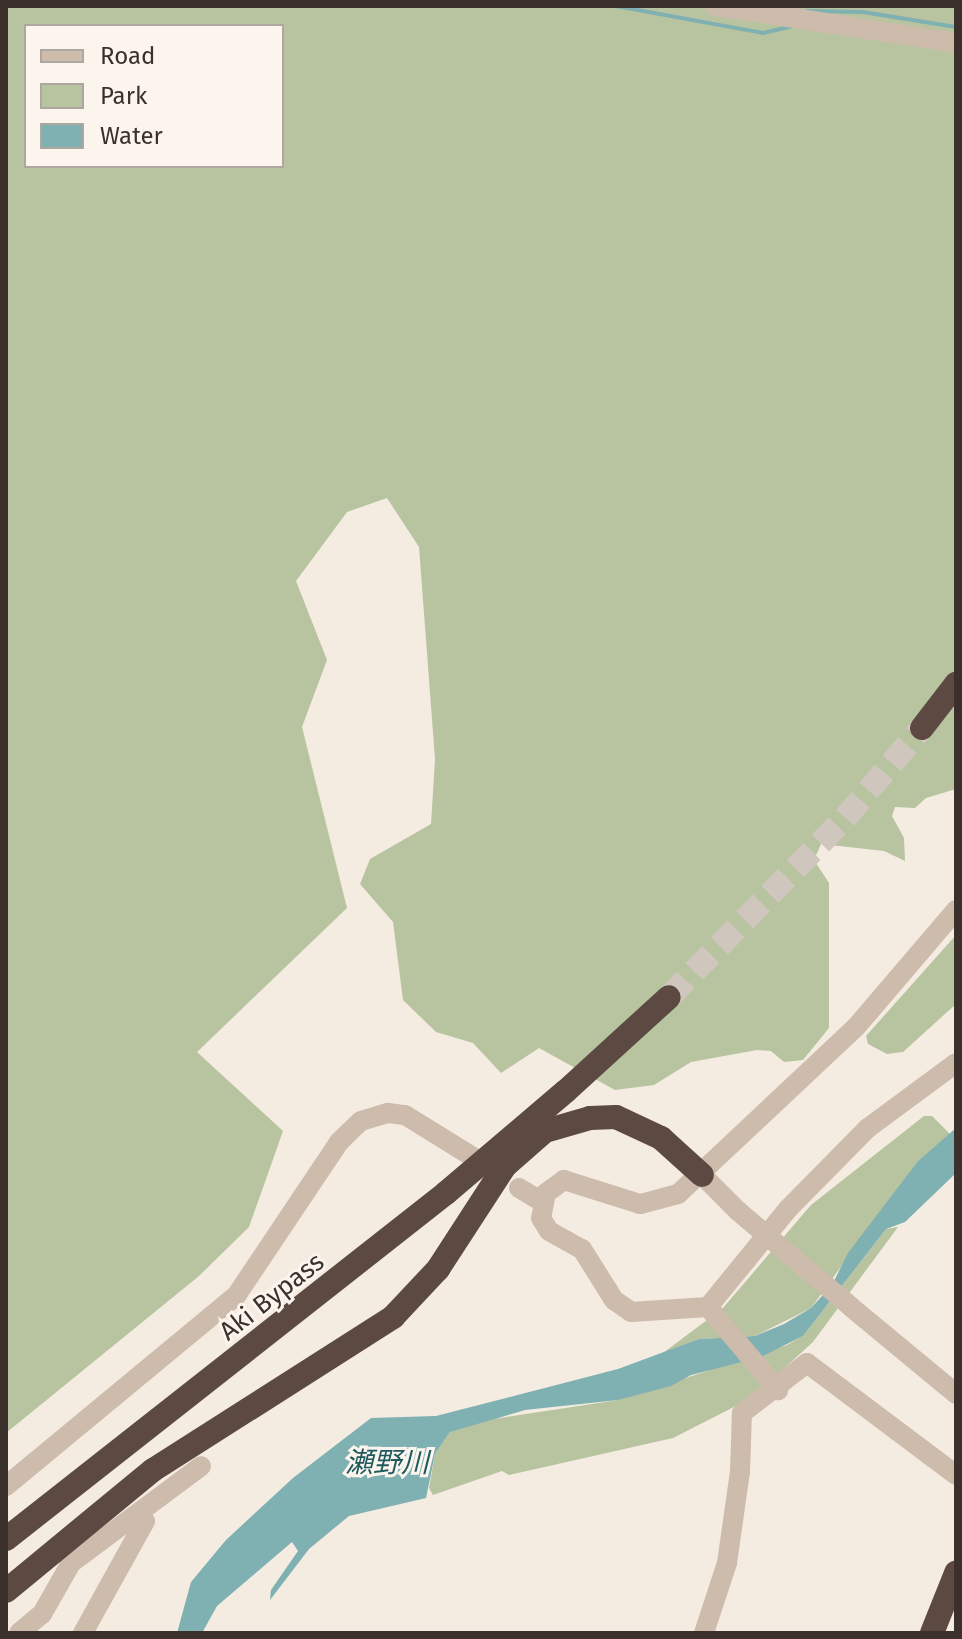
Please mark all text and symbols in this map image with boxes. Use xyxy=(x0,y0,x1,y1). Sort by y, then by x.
legend xyxy=(24,24,284,168)
text: Road xyxy=(100,42,155,70)
text: Park xyxy=(100,82,147,110)
text: Water xyxy=(100,122,163,150)
street label: Aki Bypass xyxy=(213,1246,331,1348)
water label: 瀬野川 xyxy=(345,1446,429,1480)

